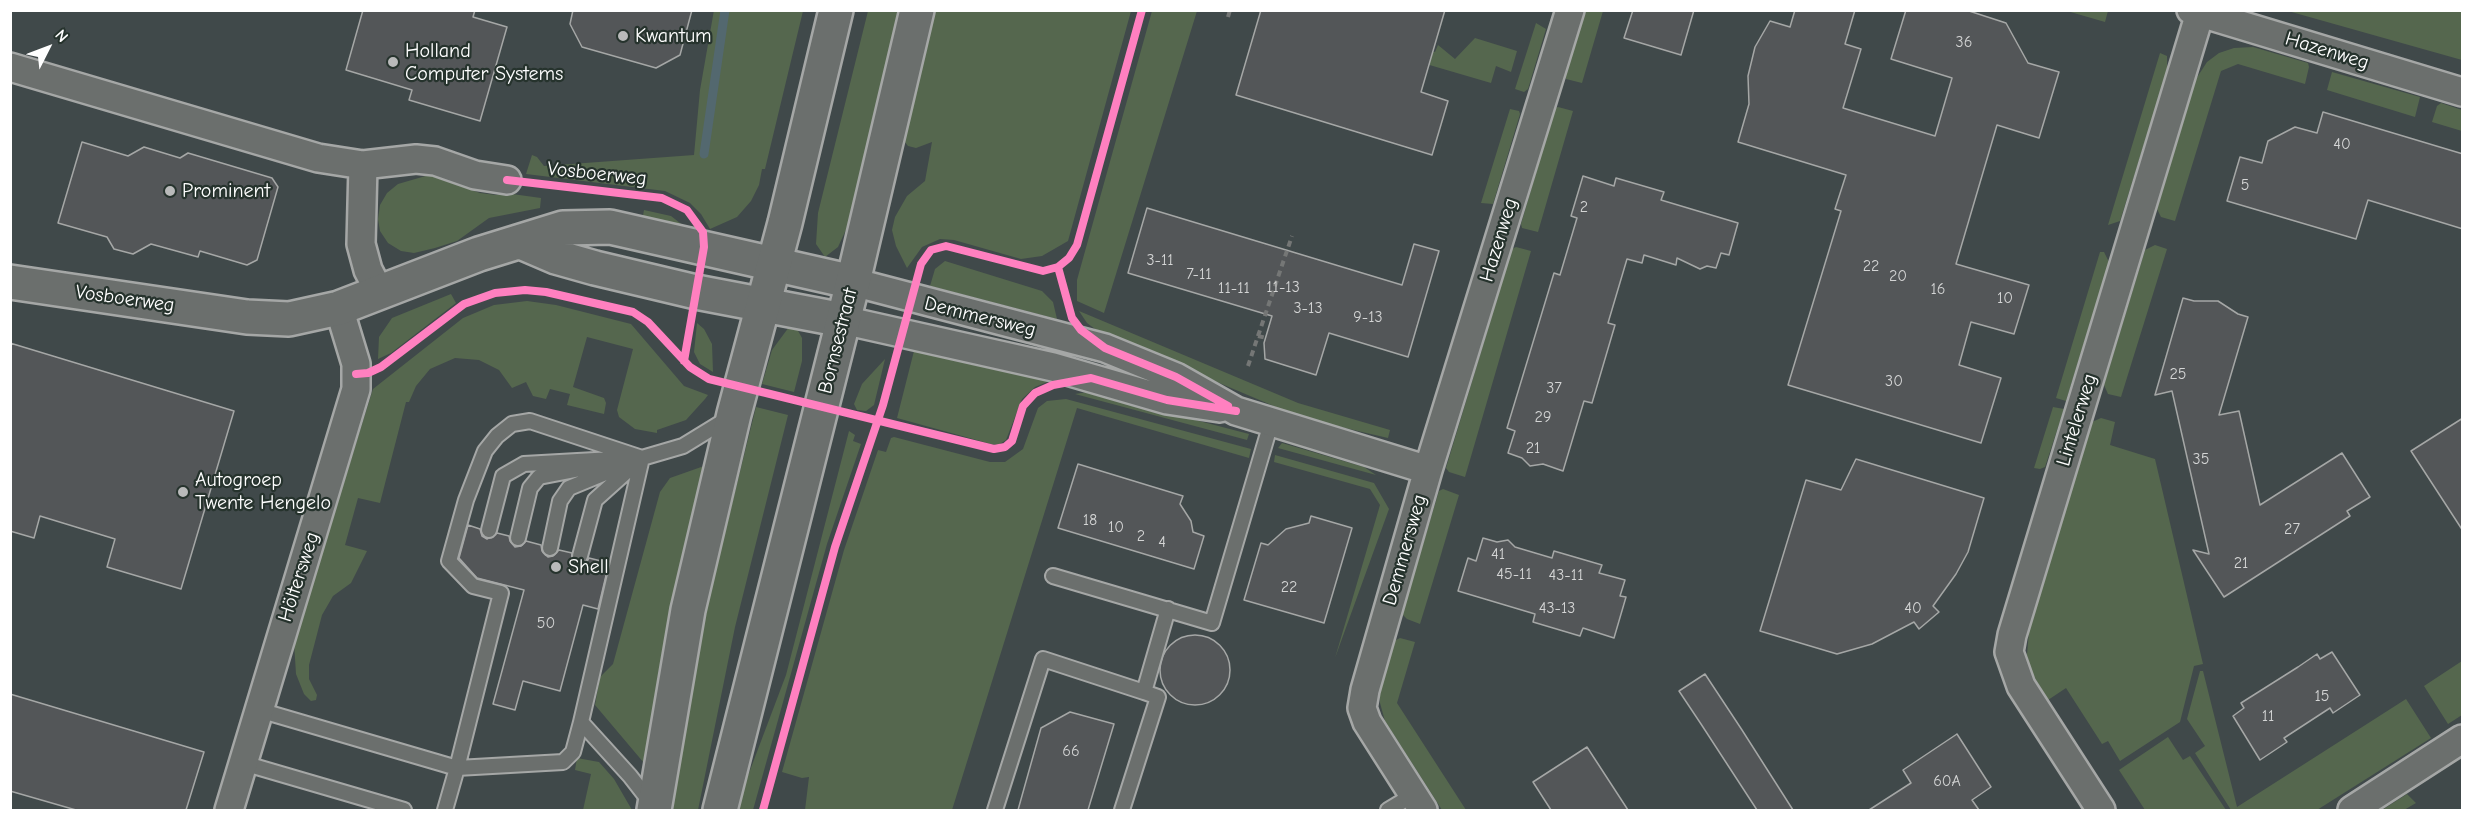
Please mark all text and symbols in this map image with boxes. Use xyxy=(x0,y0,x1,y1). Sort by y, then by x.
north arrow xyxy=(18,18,78,78)
place label: Kwantum xyxy=(635,24,712,48)
text: N xyxy=(51,26,72,46)
street label: Hazenweg xyxy=(2282,27,2372,75)
marker: Kwantum xyxy=(616,29,630,43)
house number: 36 xyxy=(1956,32,1972,52)
place label: Holland Computer Systems xyxy=(405,39,563,86)
marker: Holland Computer Systems xyxy=(386,55,400,69)
house number: 40 xyxy=(2333,134,2351,154)
street label: Vosboerweg xyxy=(546,157,648,191)
house number: 5 xyxy=(2241,175,2249,195)
place label: Prominent xyxy=(182,179,270,203)
marker: Prominent xyxy=(163,184,177,198)
street label: Hazenweg xyxy=(1475,195,1523,285)
house number: 2 xyxy=(1580,197,1588,217)
house number: 3-11 xyxy=(1146,250,1174,270)
house number: 22 xyxy=(1863,256,1879,276)
house number: 7-11 xyxy=(1186,264,1212,284)
house number: 20 xyxy=(1889,266,1907,286)
house number: 11-13 xyxy=(1266,277,1300,297)
house number: 11-11 xyxy=(1218,278,1250,298)
house number: 16 xyxy=(1930,279,1946,299)
street label: Vosboerweg xyxy=(74,280,176,318)
street label: Bornsestraat xyxy=(813,286,863,396)
house number: 10 xyxy=(1997,288,2013,308)
street label: Demmersweg xyxy=(922,292,1038,342)
house number: 3-13 xyxy=(1294,298,1322,318)
house number: 9-13 xyxy=(1353,307,1383,327)
house number: 25 xyxy=(2169,364,2187,384)
house number: 30 xyxy=(1885,371,1903,391)
street label: Lintelerweg xyxy=(2052,371,2102,469)
house number: 37 xyxy=(1546,378,1562,398)
house number: 29 xyxy=(1535,407,1551,427)
house number: 21 xyxy=(1526,438,1540,458)
house number: 35 xyxy=(2193,449,2209,469)
place label: Autogroep Twente Hengelo xyxy=(195,468,331,515)
marker: Autogroep Twente Hengelo xyxy=(176,485,190,499)
street label: Demmersweg xyxy=(1378,492,1432,608)
house number: 18 xyxy=(1083,510,1097,530)
house number: 10 xyxy=(1108,517,1124,537)
house number: 27 xyxy=(2284,519,2300,539)
house number: 2 xyxy=(1137,526,1145,546)
street label: Höltersweg xyxy=(273,529,325,625)
house number: 4 xyxy=(1158,532,1166,552)
house number: 41 xyxy=(1491,544,1505,564)
house number: 21 xyxy=(2234,553,2248,573)
place label: Shell xyxy=(568,555,609,579)
marker: Shell xyxy=(549,560,563,574)
house number: 45-11 xyxy=(1496,564,1532,584)
house number: 43-11 xyxy=(1549,565,1583,585)
house number: 22 xyxy=(1281,577,1297,597)
house number: 43-13 xyxy=(1539,598,1575,618)
house number: 40 xyxy=(1904,598,1922,618)
house number: 50 xyxy=(537,613,555,633)
house number: 15 xyxy=(2314,686,2330,706)
house number: 11 xyxy=(2262,706,2274,726)
house number: 66 xyxy=(1062,741,1080,761)
house number: 60A xyxy=(1933,771,1961,791)

